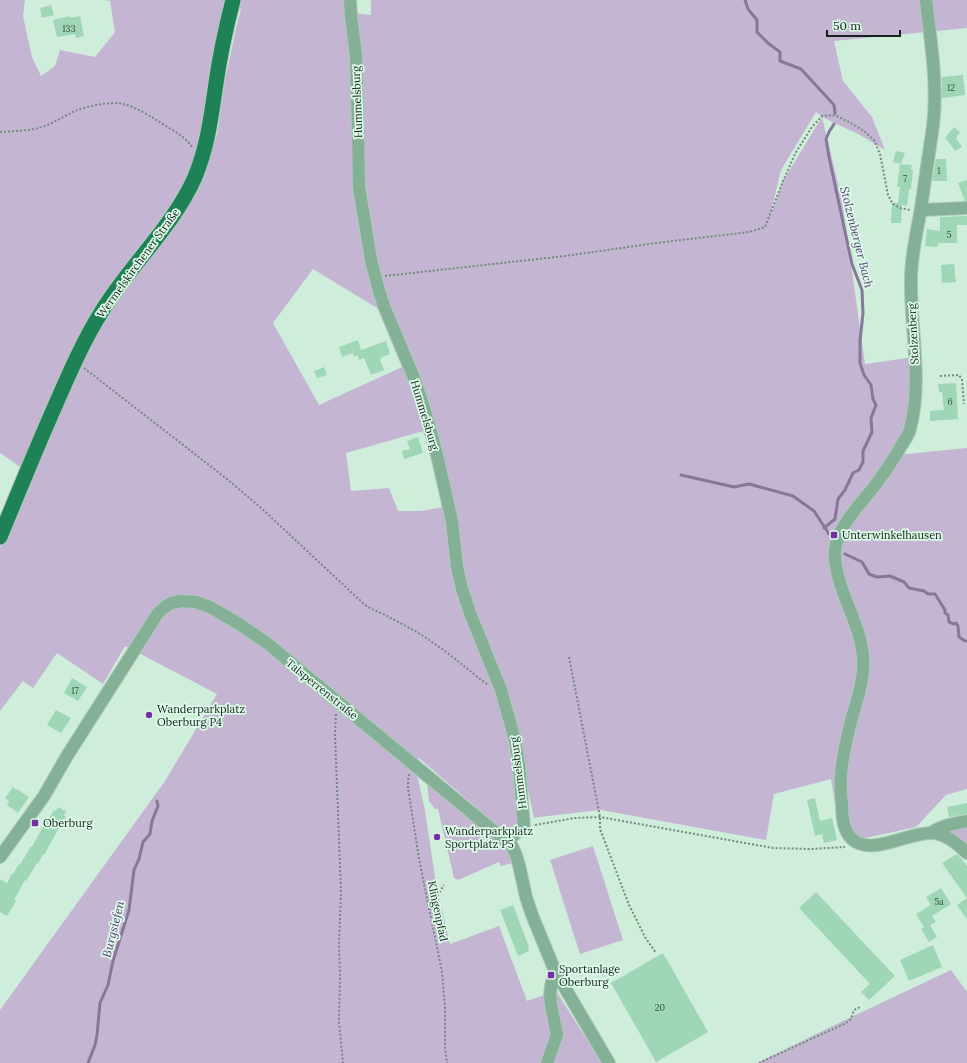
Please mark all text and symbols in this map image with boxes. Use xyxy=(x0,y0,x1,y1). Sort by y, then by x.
scale bar xyxy=(827,12,900,38)
text: 50 m xyxy=(833,18,861,33)
house number: 133 xyxy=(62,23,76,34)
street label: Hummelsburg xyxy=(349,65,365,138)
house number: 12 xyxy=(947,82,955,93)
house number: 1 xyxy=(937,165,941,176)
house number: 7 xyxy=(903,173,907,184)
water label: Stolzenberger Bach xyxy=(837,185,877,289)
street label: Wermelskirchener Straße xyxy=(94,206,182,320)
house number: 5 xyxy=(947,229,952,240)
street label: Stolzenberg xyxy=(904,302,922,365)
street label: Hummelsburg xyxy=(408,378,443,453)
house number: 6 xyxy=(947,396,953,407)
place label: Unterwinkelhausen xyxy=(842,528,942,542)
marker: Unterwinkelhausen xyxy=(829,530,839,540)
street label: Talsperrenstraße xyxy=(283,656,361,722)
house number: 17 xyxy=(71,685,79,696)
place label: Wanderparkplatz Oberburg P4 xyxy=(157,702,245,729)
marker: Wanderparkplatz Oberburg P4 xyxy=(144,710,154,720)
street label: Hummelsburg xyxy=(507,735,529,810)
place label: Oberburg xyxy=(43,816,93,830)
marker: Oberburg xyxy=(30,818,40,828)
place label: Wanderparkplatz Sportplatz P5 xyxy=(445,824,533,851)
marker: Wanderparkplatz Sportplatz P5 xyxy=(432,832,442,842)
street label: Klingenpfad xyxy=(425,879,451,943)
house number: 5a xyxy=(934,896,944,907)
water label: Burgsiefen xyxy=(99,899,127,959)
place label: Sportanlage Oberburg xyxy=(559,962,620,989)
marker: Sportanlage Oberburg xyxy=(546,970,556,980)
house number: 20 xyxy=(655,1002,666,1013)

